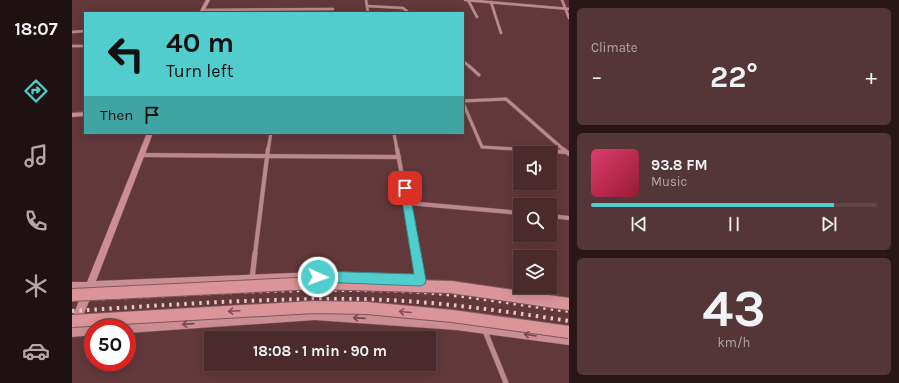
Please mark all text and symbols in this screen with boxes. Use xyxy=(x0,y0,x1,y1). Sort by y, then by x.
text: 18:07 xyxy=(14,18,58,40)
text: 40 m xyxy=(166,26,234,59)
icon: left xyxy=(100,28,152,80)
text: Climate xyxy=(591,40,637,55)
text: 22° xyxy=(710,59,758,95)
text: Turn left xyxy=(166,60,234,82)
text: − xyxy=(591,64,603,90)
text: + xyxy=(865,64,877,90)
icon: directions xyxy=(22,77,50,105)
icon: arrive xyxy=(141,104,163,126)
text: Then xyxy=(100,106,133,124)
icon: music xyxy=(22,142,50,170)
map controls xyxy=(513,146,557,294)
button: sound xyxy=(513,146,557,190)
text: 93.8 FM xyxy=(651,156,708,174)
pin xyxy=(388,171,422,205)
text: Music xyxy=(651,174,687,189)
icon: arrive xyxy=(394,177,416,199)
button: search xyxy=(513,198,557,242)
icon: phone xyxy=(22,207,50,235)
icon: previous xyxy=(628,213,650,235)
icon: pause xyxy=(723,213,745,235)
icon: next xyxy=(818,213,840,235)
button: layers xyxy=(513,250,557,294)
position arrow xyxy=(297,256,339,298)
icon: climate xyxy=(22,272,50,300)
text: 43 xyxy=(702,278,766,339)
one-way arrow xyxy=(228,308,241,315)
one-way arrow xyxy=(399,308,412,315)
one-way arrow xyxy=(353,315,366,322)
speed limit sign: 50 xyxy=(84,319,136,371)
one-way arrow xyxy=(182,320,195,327)
one-way arrow xyxy=(524,331,537,339)
text: km/h xyxy=(718,335,750,350)
icon: car xyxy=(22,337,50,365)
text: 18:08 · 1 min · 90 m xyxy=(253,342,387,360)

